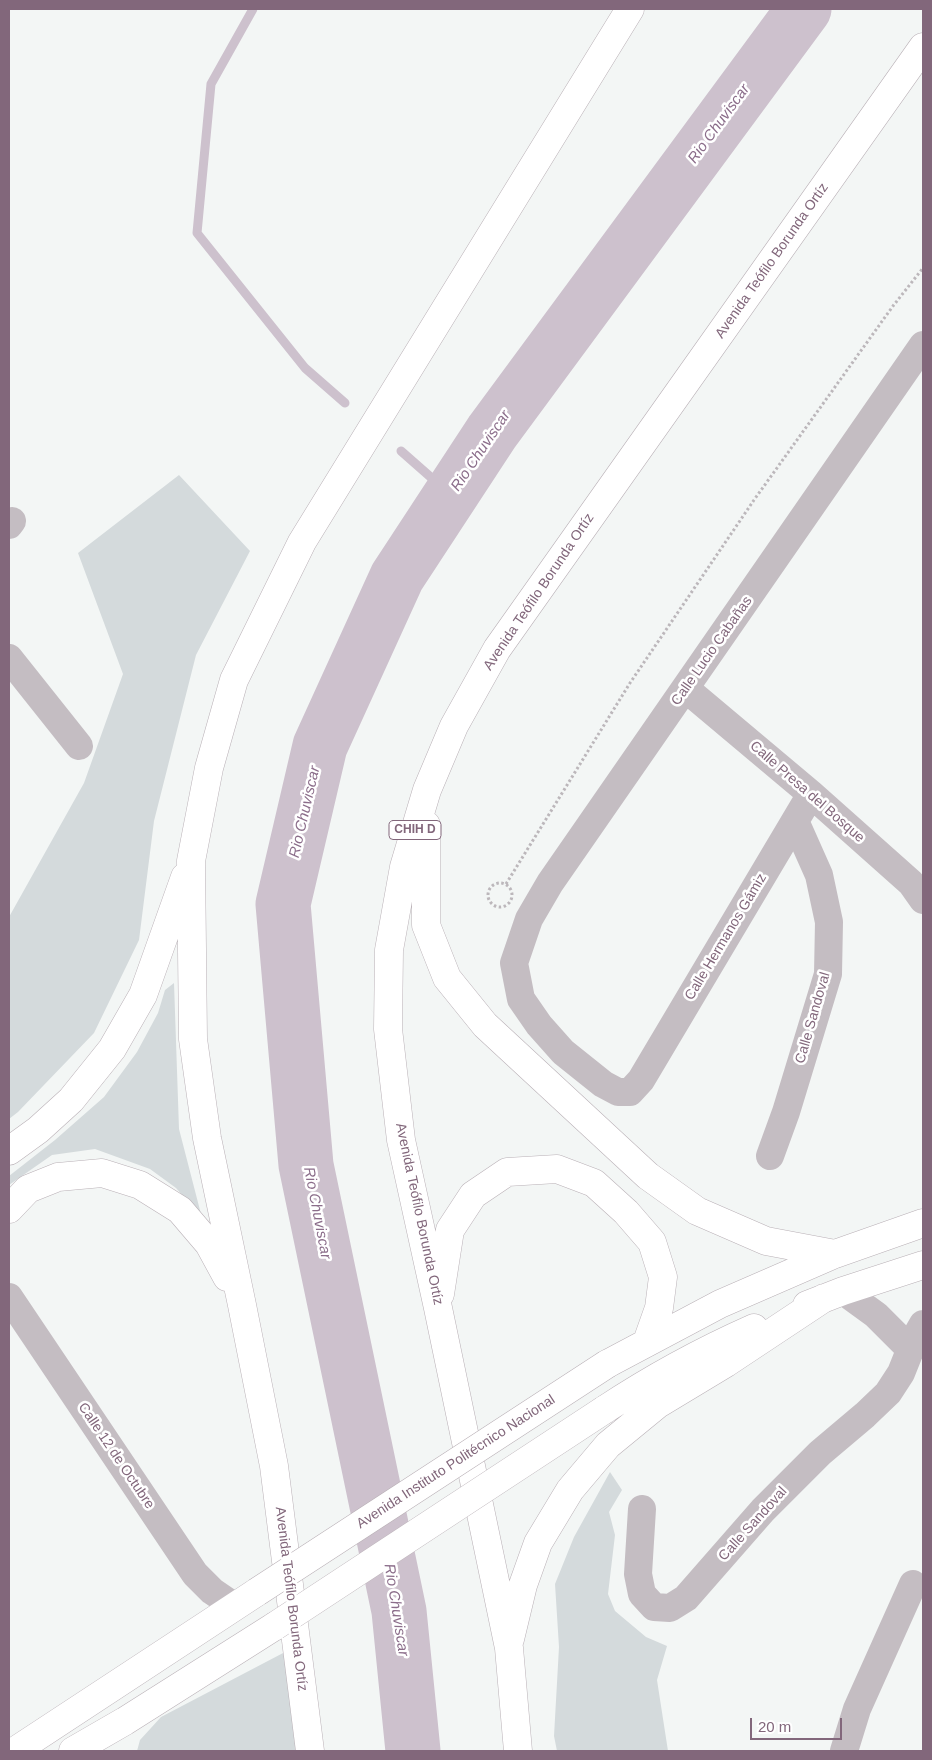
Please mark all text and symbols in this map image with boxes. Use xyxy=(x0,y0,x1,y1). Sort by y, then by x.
water label: Rio Chuviscar xyxy=(684,81,754,167)
street label: Avenida Teófilo Borunda Ortíz xyxy=(712,180,832,342)
water label: Rio Chuviscar xyxy=(447,407,515,495)
street label: Avenida Teófilo Borunda Ortíz xyxy=(480,510,598,674)
street label: Calle Lucio Cabañas xyxy=(668,593,756,709)
street label: Calle Presa del Bosque xyxy=(746,738,868,846)
water label: Rio Chuviscar xyxy=(286,764,324,860)
road number: CHIH D xyxy=(389,820,441,840)
street label: Calle Hermanos Gámiz xyxy=(682,871,770,1003)
street label: Calle Sandoval xyxy=(792,970,834,1066)
street label: Avenida Teófilo Borunda Ortíz xyxy=(391,1121,447,1307)
water label: Rio Chuviscar xyxy=(299,1165,335,1261)
street label: Avenida Instituto Politécnico Nacional xyxy=(354,1391,558,1533)
street label: Calle 12 de Octubre xyxy=(74,1400,158,1512)
street label: Calle Sandoval xyxy=(715,1483,791,1565)
street label: Avenida Teófilo Borunda Ortíz xyxy=(271,1506,311,1692)
water label: Rio Chuviscar xyxy=(380,1562,412,1658)
scale bar xyxy=(752,1708,844,1740)
text: 20 m xyxy=(758,1718,791,1735)

